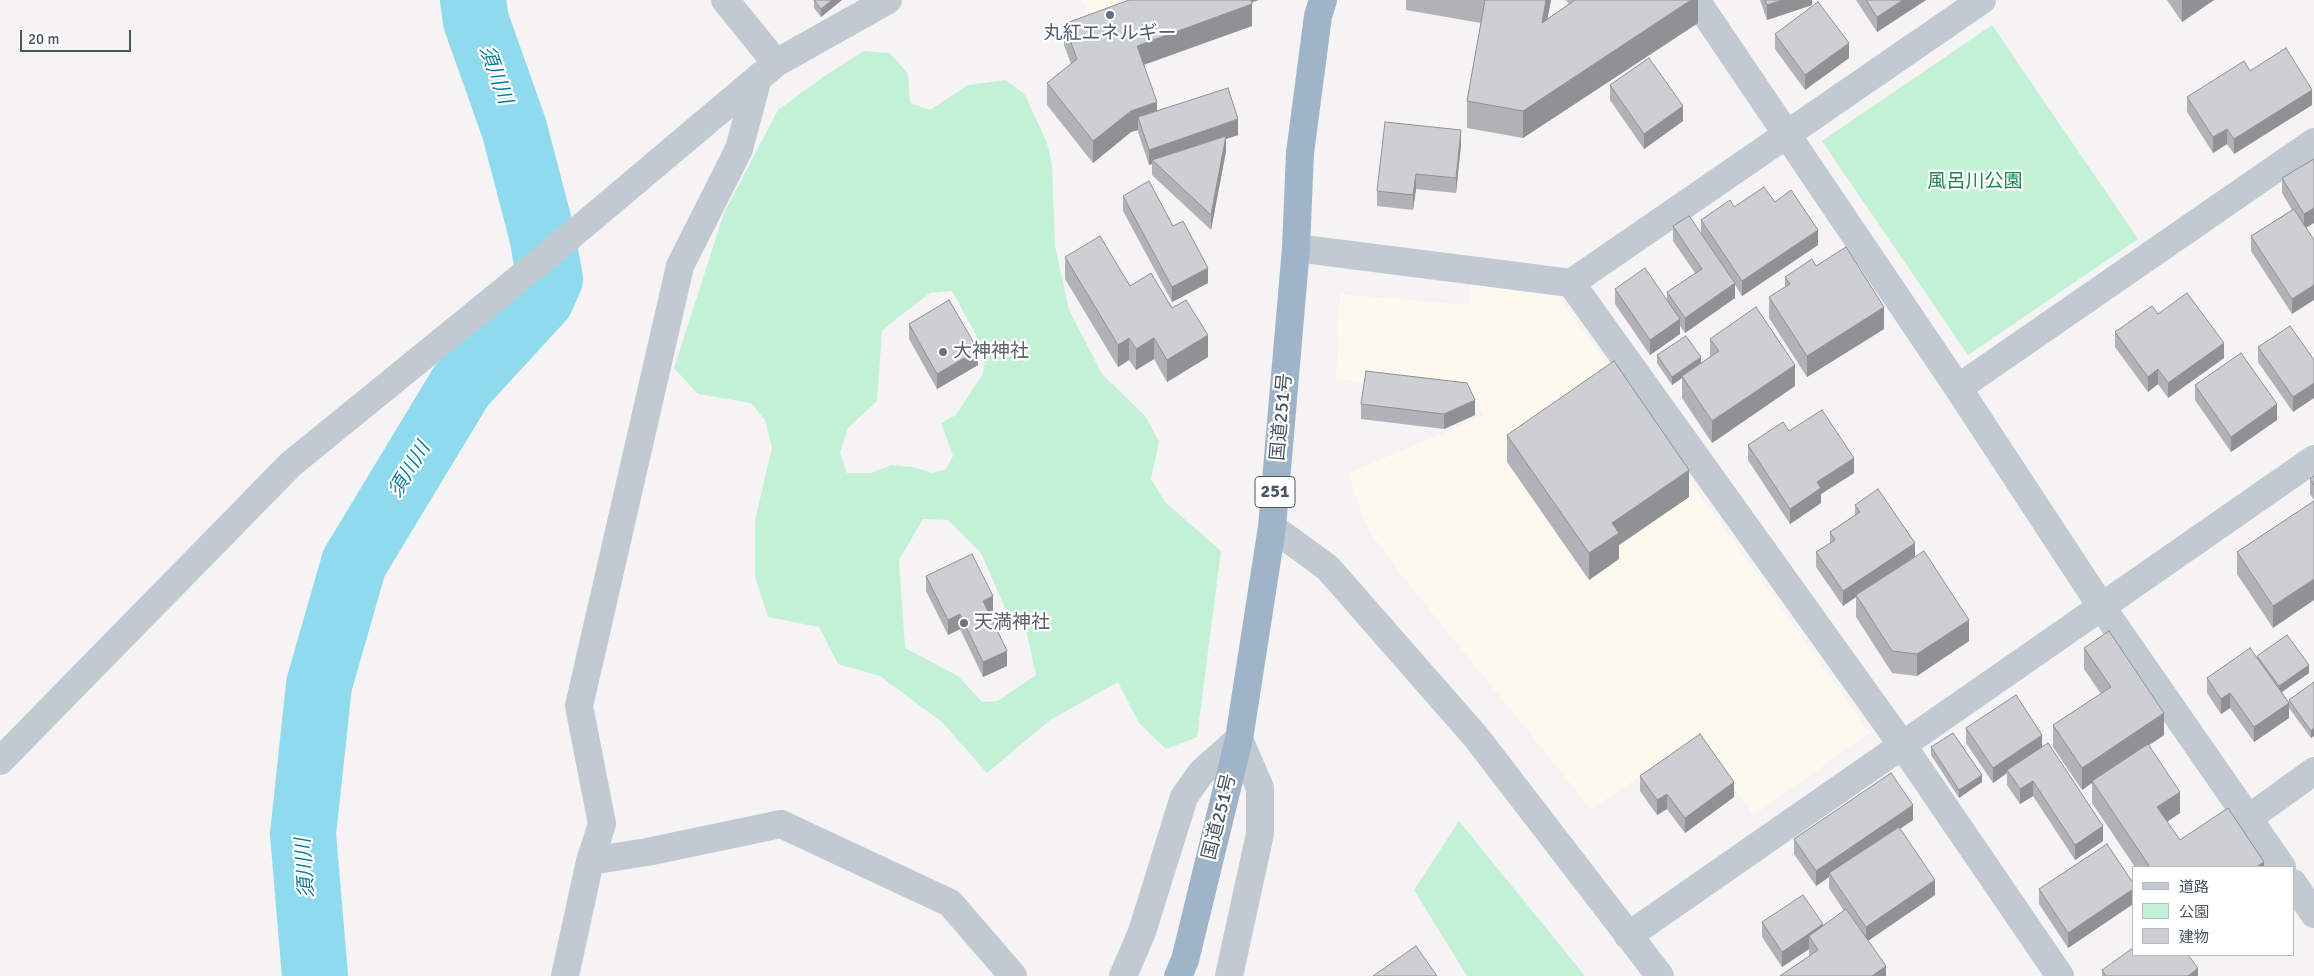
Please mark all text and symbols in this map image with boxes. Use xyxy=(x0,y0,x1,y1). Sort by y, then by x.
marker: 丸紅エネルギー xyxy=(1104,9,1116,21)
scale bar xyxy=(22,20,134,52)
place label: 丸紅エネルギー xyxy=(1044,23,1176,45)
text: 20 m xyxy=(28,30,59,48)
water label: 須川川 xyxy=(473,43,517,107)
park label: 風呂川公園 xyxy=(1928,171,2022,193)
place label: 大神神社 xyxy=(953,341,1029,363)
marker: 大神神社 xyxy=(937,346,949,358)
street label: 国道251号 xyxy=(1267,372,1297,462)
water label: 須川川 xyxy=(384,438,436,502)
road number: 251 xyxy=(1255,477,1295,508)
place label: 天満神社 xyxy=(974,612,1050,634)
marker: 天満神社 xyxy=(958,617,970,629)
street label: 国道251号 xyxy=(1198,772,1242,862)
water label: 須川川 xyxy=(292,837,320,899)
legend xyxy=(2132,866,2294,956)
text: 道路 xyxy=(2179,878,2209,896)
text: 公園 xyxy=(2179,903,2209,921)
text: 建物 xyxy=(2179,928,2209,946)

